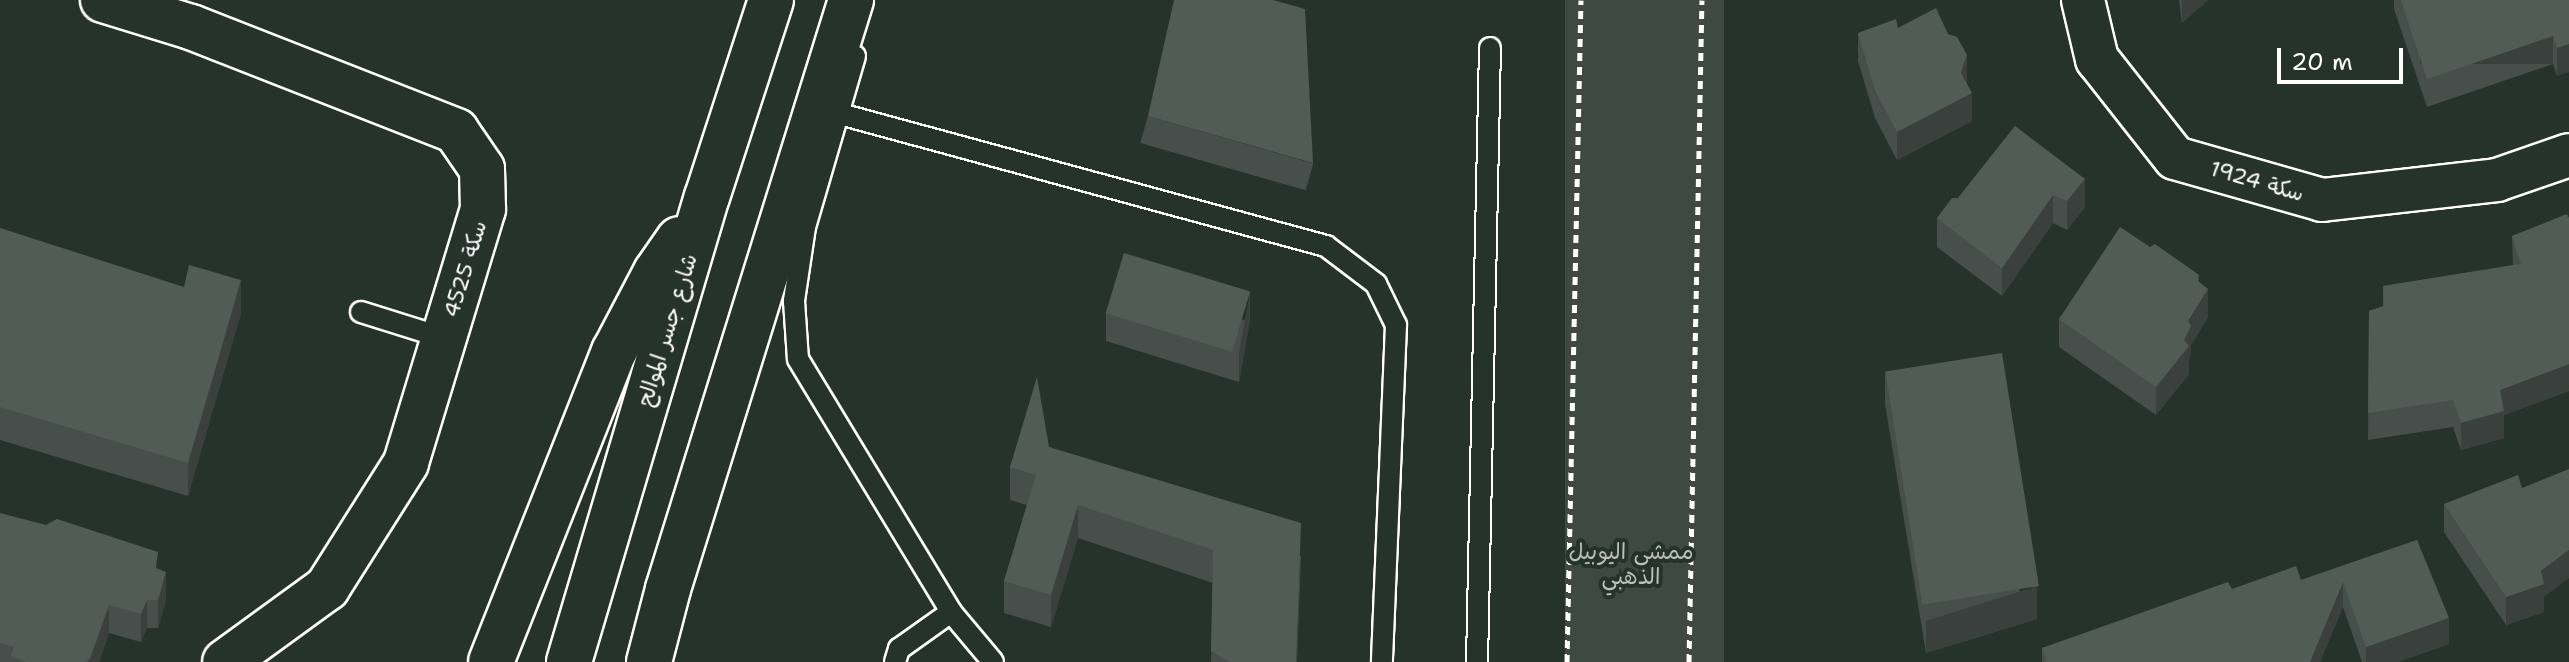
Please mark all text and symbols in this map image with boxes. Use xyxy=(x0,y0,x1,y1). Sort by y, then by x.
scale bar xyxy=(2281,32,2407,82)
text: 20 m xyxy=(2291,46,2353,78)
street label: سكة 1924 xyxy=(2207,155,2307,207)
street label: سكة 4525 xyxy=(438,217,492,321)
street label: شارع جسر الموالح xyxy=(631,251,703,409)
park label: ممشى اليوبيل الذهبي xyxy=(1569,538,1693,590)

